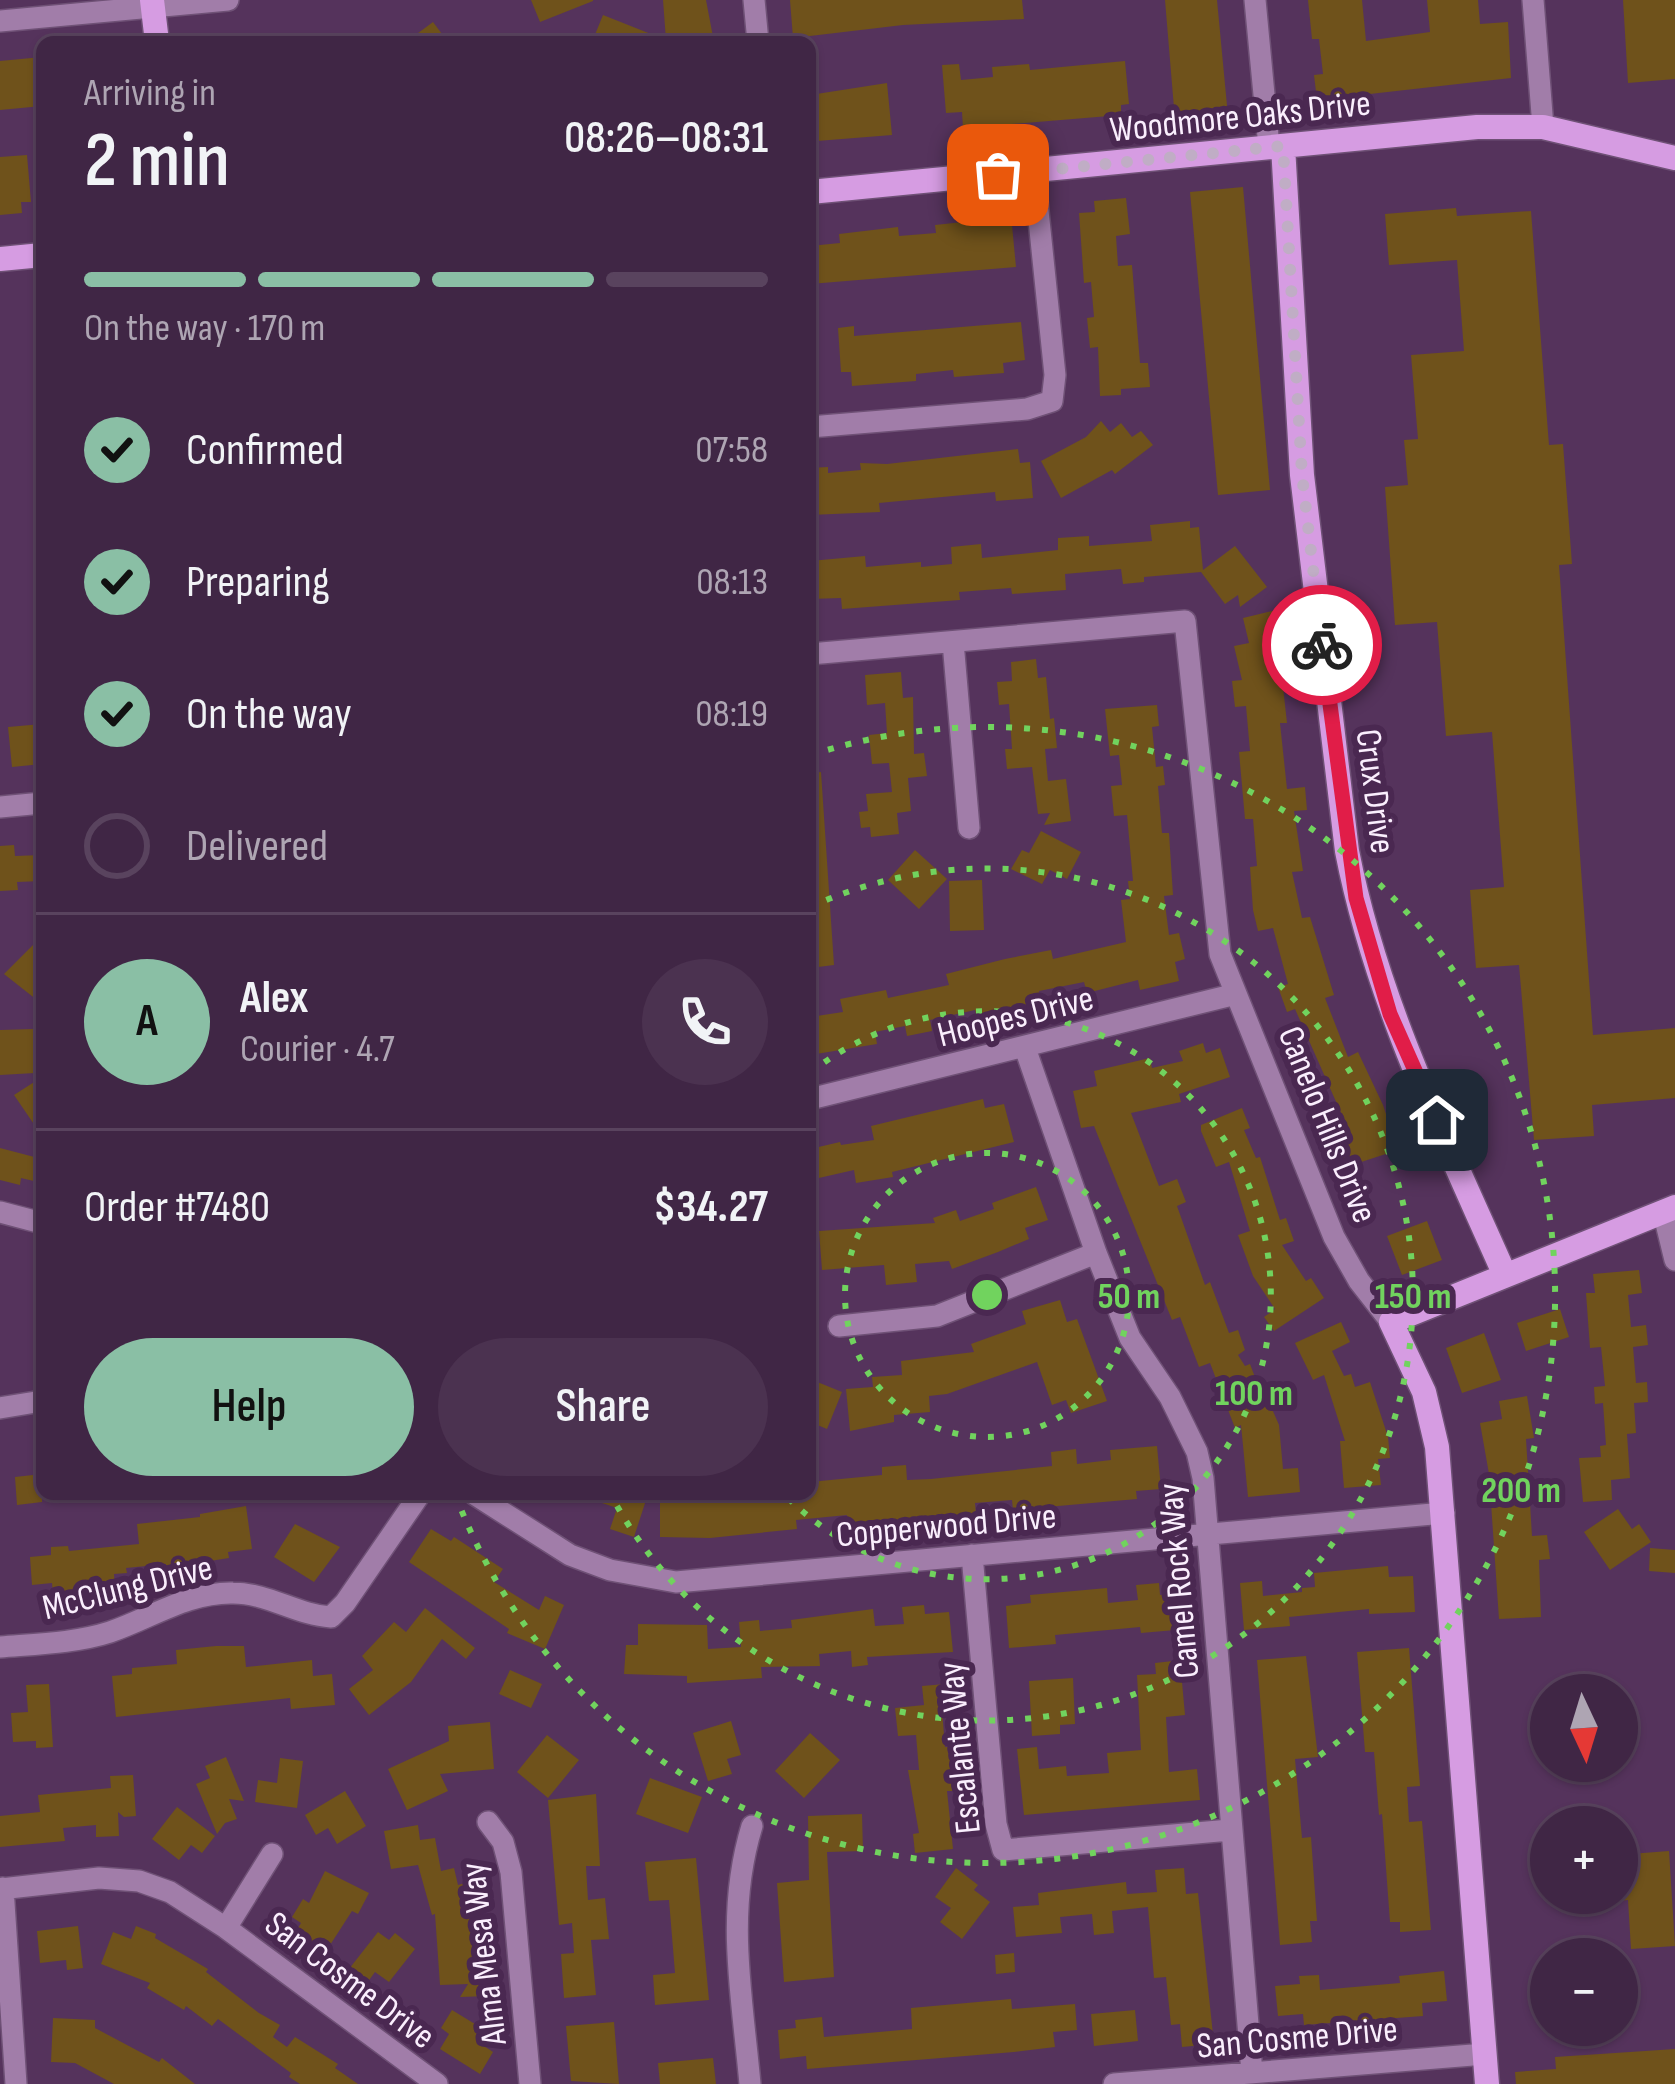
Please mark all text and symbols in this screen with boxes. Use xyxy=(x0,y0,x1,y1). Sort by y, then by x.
text: Arriving in xyxy=(84,70,216,117)
street label: Woodmore Oaks Drive xyxy=(1108,82,1373,153)
text: 08:26–08:31 xyxy=(564,111,768,166)
text: 2 min xyxy=(84,115,230,208)
pin xyxy=(947,124,1049,226)
icon: bag xyxy=(965,142,1031,208)
text: On the way · 170 m xyxy=(84,305,325,352)
icon: check xyxy=(84,417,150,483)
text: Confirmed xyxy=(186,423,344,478)
text: 07:58 xyxy=(695,427,768,474)
icon: check xyxy=(84,549,150,615)
text: Preparing xyxy=(186,555,330,610)
text: 08:13 xyxy=(696,559,768,606)
courier xyxy=(1262,585,1382,705)
icon: bike xyxy=(1289,612,1355,678)
icon: check xyxy=(84,681,150,747)
text: On the way xyxy=(186,687,352,742)
text: 08:19 xyxy=(695,691,768,738)
street label: Crux Drive xyxy=(1346,727,1403,856)
text: Delivered xyxy=(186,819,328,874)
button: phone xyxy=(642,959,768,1085)
text: Alex xyxy=(240,971,308,1026)
street label: Hoopes Drive xyxy=(933,977,1098,1058)
text: A xyxy=(136,994,158,1049)
street label: Canelo Hills Drive xyxy=(1268,1021,1386,1229)
text: Courier · 4.7 xyxy=(240,1026,395,1073)
pin xyxy=(1386,1069,1488,1171)
icon: home xyxy=(1404,1087,1470,1153)
text: Order #7480 xyxy=(84,1180,270,1235)
text: $34.27 xyxy=(653,1180,768,1235)
centre of rings xyxy=(966,1274,1008,1316)
text: 50 m xyxy=(1098,1276,1160,1319)
text: 150 m xyxy=(1375,1276,1451,1319)
button: Help xyxy=(84,1338,414,1476)
button: Share xyxy=(438,1338,768,1476)
text: 100 m xyxy=(1215,1373,1293,1416)
text: 200 m xyxy=(1481,1470,1561,1513)
street label: Camel Rock Way xyxy=(1150,1481,1209,1680)
street label: Copperwood Drive xyxy=(834,1495,1058,1558)
street label: McClung Drive xyxy=(38,1547,217,1630)
street label: Escalante Way xyxy=(930,1660,991,1836)
north arrow xyxy=(1530,1674,1638,1782)
map controls xyxy=(1530,1674,1638,2046)
button: + xyxy=(1530,1806,1638,1914)
street label: Alma Mesa Way xyxy=(452,1860,517,2048)
street label: San Cosme Drive xyxy=(256,1903,443,2059)
button: − xyxy=(1530,1938,1638,2046)
street label: San Cosme Drive xyxy=(1195,2008,1399,2069)

